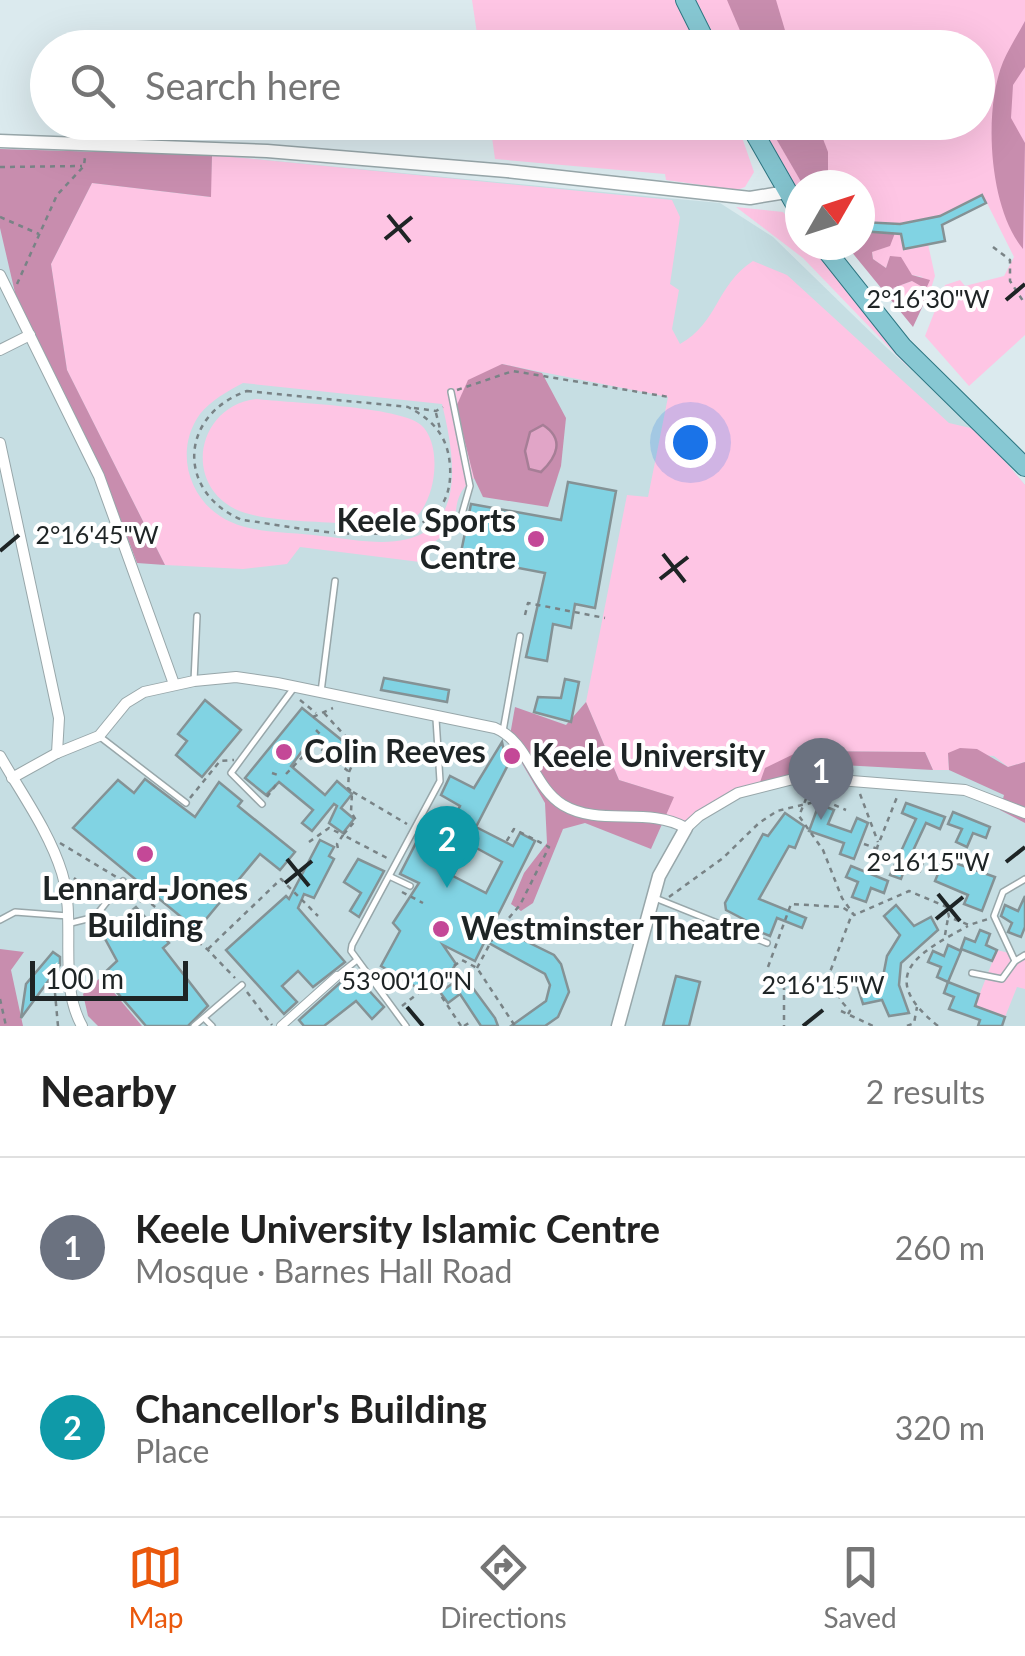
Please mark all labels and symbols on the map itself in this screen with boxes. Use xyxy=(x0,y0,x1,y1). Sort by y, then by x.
north arrow xyxy=(785,170,875,260)
text: 2°16'30"W xyxy=(866,283,990,313)
your location xyxy=(665,417,716,468)
place label: Keele Sports Centre xyxy=(337,500,516,576)
text: 2°16'45"W xyxy=(35,519,159,549)
marker: Keele Sports Centre xyxy=(525,528,547,550)
place label: Colin Reeves xyxy=(304,731,486,770)
place label: Keele University xyxy=(532,735,766,774)
pin: 1 xyxy=(788,738,854,820)
marker: Colin Reeves xyxy=(273,741,295,763)
marker: Keele University xyxy=(501,745,523,767)
pin: 2 xyxy=(414,806,480,888)
marker: Lennard-Jones Building xyxy=(134,843,156,865)
text: 2°16'15"W xyxy=(866,846,990,876)
place label: Lennard-Jones Building xyxy=(42,868,248,944)
place label: Westminster Theatre xyxy=(461,908,760,947)
marker: Westminster Theatre xyxy=(430,918,452,940)
scale bar xyxy=(30,956,188,1000)
text: 53°00'10"N xyxy=(342,965,472,995)
text: 2°16'15"W xyxy=(761,969,885,999)

